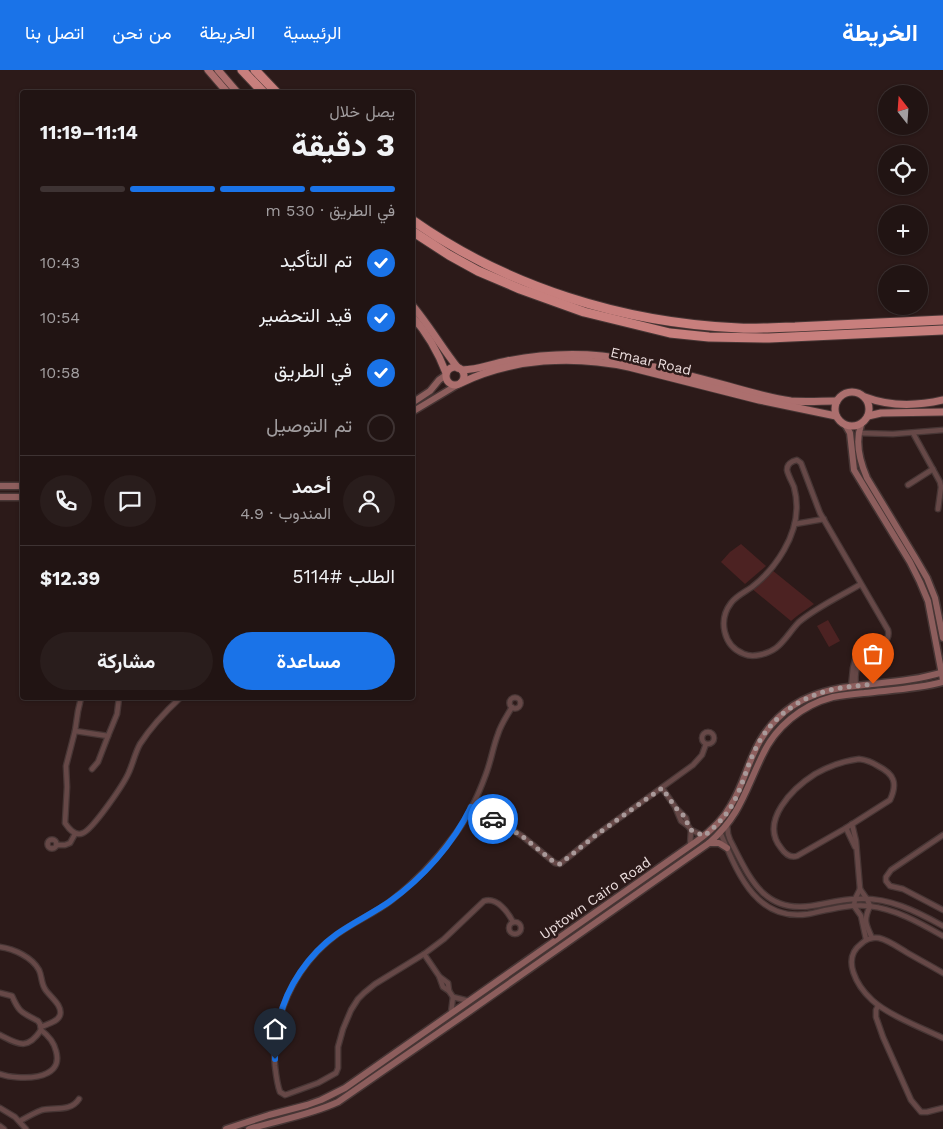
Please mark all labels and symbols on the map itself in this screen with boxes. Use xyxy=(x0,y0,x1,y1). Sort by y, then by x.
north arrow xyxy=(878,85,928,135)
street label: Emaar Road xyxy=(609,344,693,378)
pin xyxy=(852,633,894,684)
courier xyxy=(468,794,518,844)
street label: Uptown Cairo Road xyxy=(536,854,654,942)
pin xyxy=(254,1008,296,1059)

